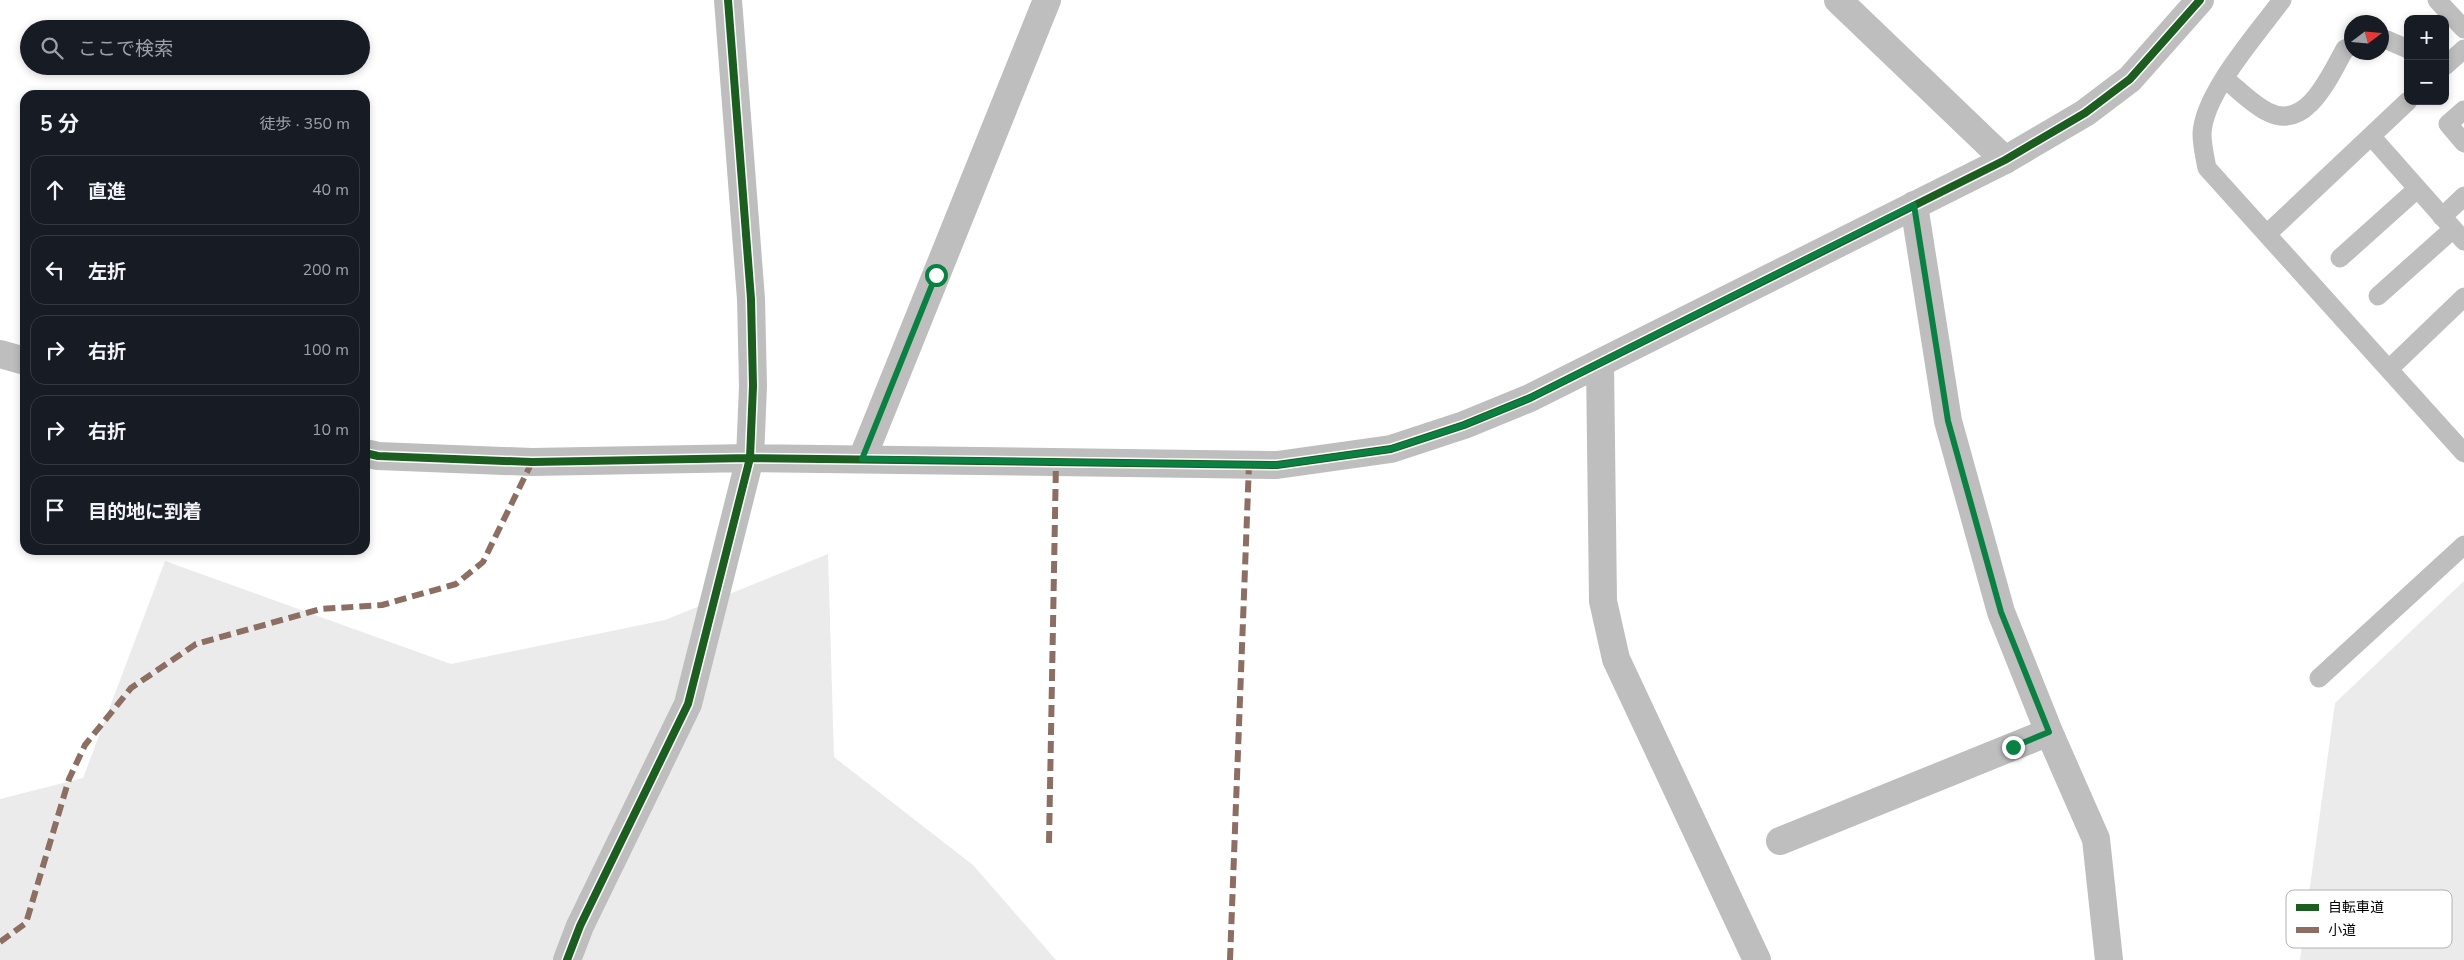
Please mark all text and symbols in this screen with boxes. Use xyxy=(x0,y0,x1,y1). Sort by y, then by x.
north arrow xyxy=(2344,15,2389,60)
map controls xyxy=(2404,15,2449,105)
button: + xyxy=(2404,15,2449,60)
search box xyxy=(20,20,370,75)
icon: search xyxy=(38,34,66,62)
text: ここで検索 xyxy=(78,36,173,62)
button: − xyxy=(2404,60,2449,105)
text: 5 分 xyxy=(40,110,79,138)
text: 徒歩 · 350 m xyxy=(260,113,350,135)
icon: ahead xyxy=(41,176,69,204)
text: 直進 xyxy=(88,179,126,205)
text: 40 m xyxy=(312,179,349,201)
icon: left xyxy=(41,256,69,284)
text: 左折 xyxy=(88,259,126,285)
text: 200 m xyxy=(302,259,349,281)
route start xyxy=(925,264,948,287)
icon: right xyxy=(41,336,69,364)
text: 右折 xyxy=(88,339,126,365)
text: 100 m xyxy=(302,339,349,361)
icon: right xyxy=(41,416,69,444)
text: 右折 xyxy=(88,419,126,445)
text: 10 m xyxy=(312,419,349,441)
icon: arrive xyxy=(41,496,69,524)
text: 目的地に到着 xyxy=(88,499,202,525)
route end xyxy=(2002,736,2025,759)
legend xyxy=(2286,890,2452,948)
text: 自転車道 xyxy=(2328,898,2384,917)
text: 小道 xyxy=(2328,921,2356,940)

